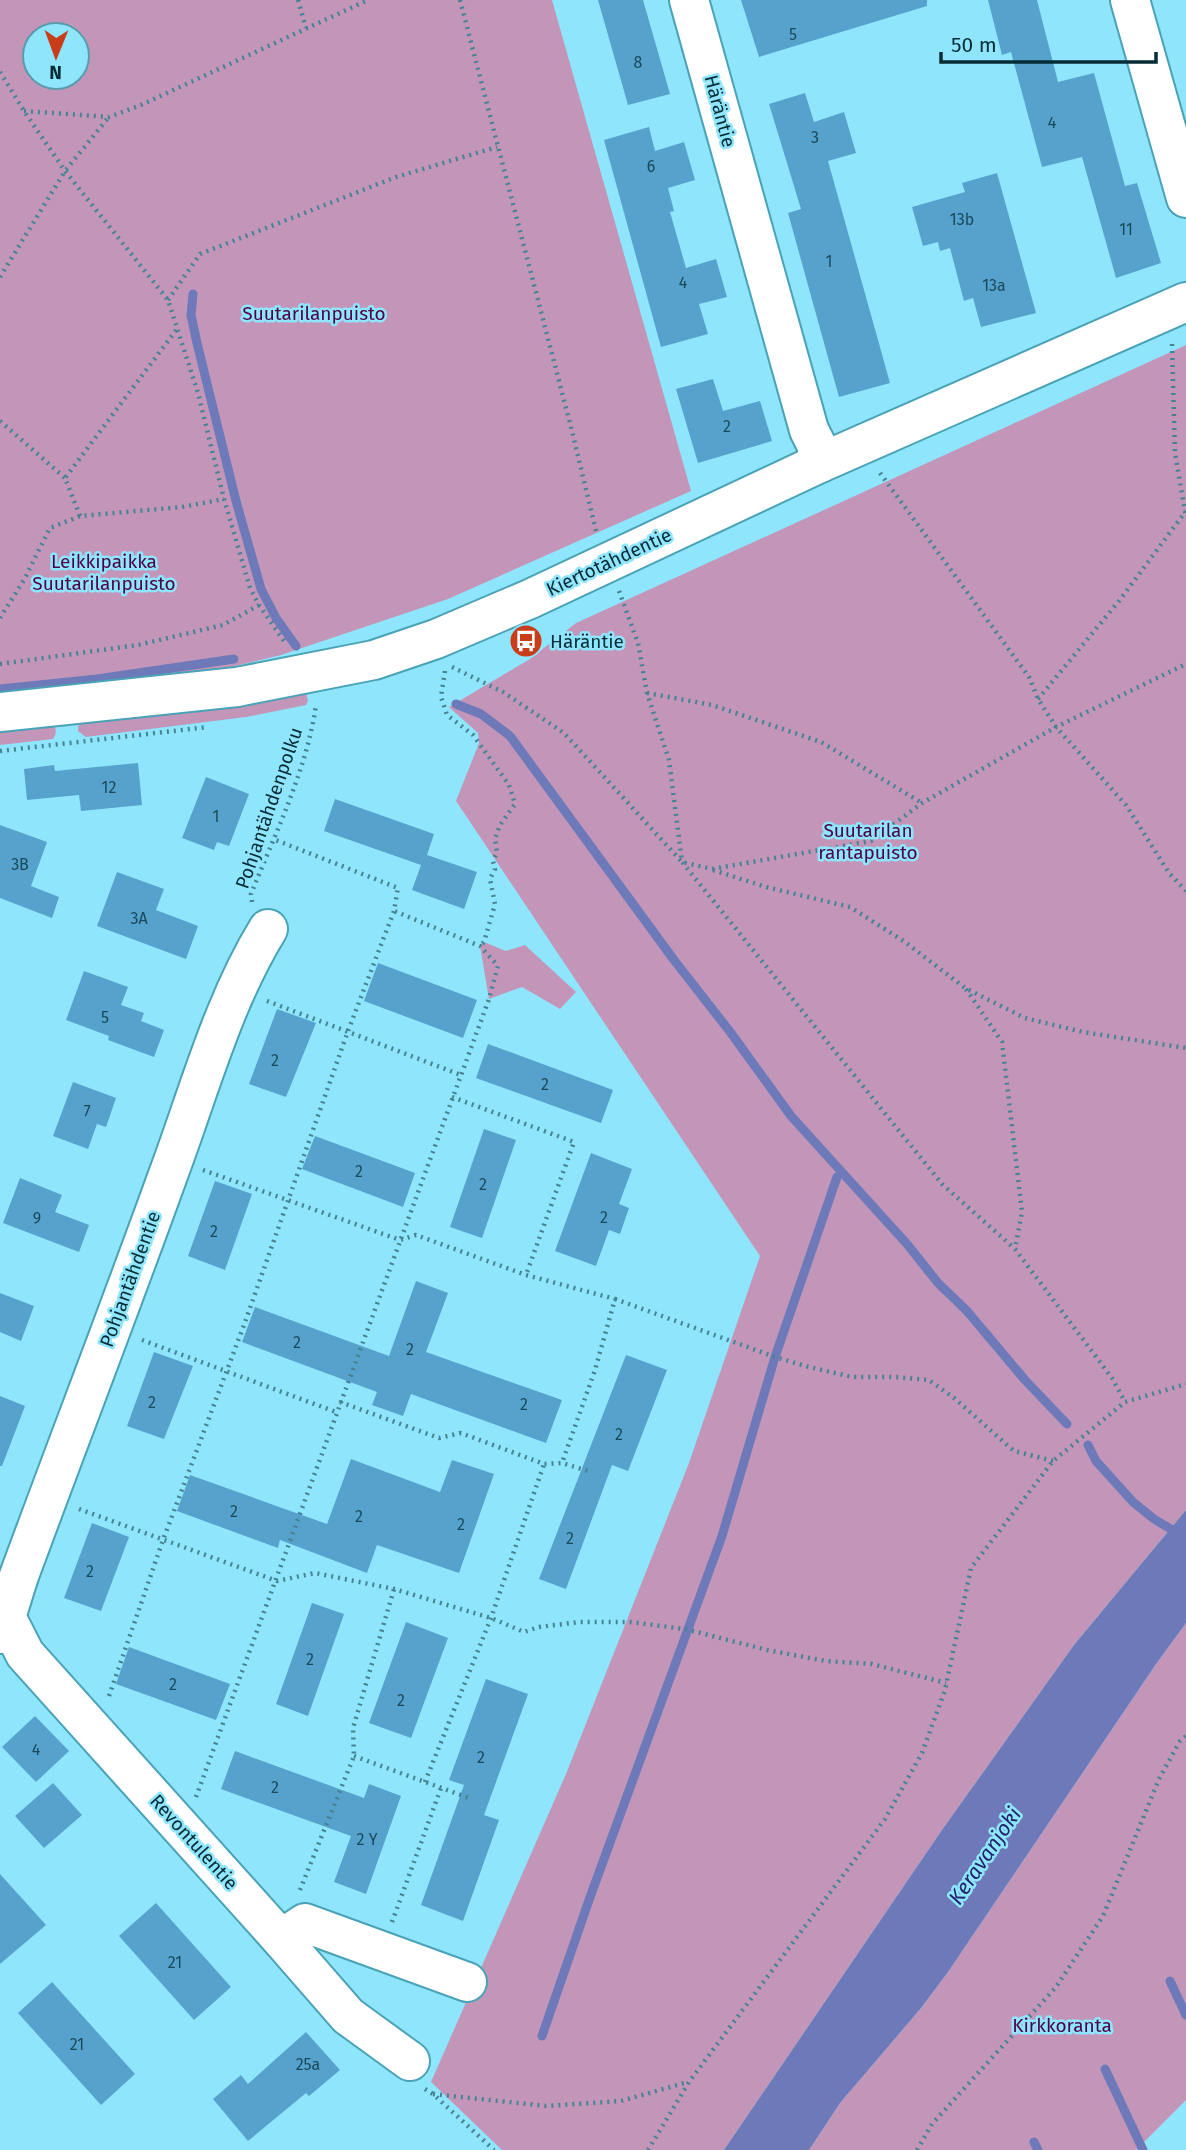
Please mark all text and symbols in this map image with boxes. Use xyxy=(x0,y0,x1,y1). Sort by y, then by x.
north arrow xyxy=(21,21,91,91)
scale bar xyxy=(941,21,1156,65)
house number: 5 xyxy=(789,25,797,44)
text: 50 m xyxy=(951,32,997,58)
house number: 8 xyxy=(634,53,643,72)
text: N xyxy=(49,61,62,84)
street label: Häräntie xyxy=(699,72,741,150)
house number: 4 xyxy=(1048,113,1057,132)
house number: 3 xyxy=(811,128,819,147)
house number: 6 xyxy=(647,157,655,176)
house number: 13b xyxy=(950,210,974,229)
house number: 11 xyxy=(1119,220,1133,239)
house number: 1 xyxy=(826,252,832,271)
house number: 4 xyxy=(679,273,688,292)
house number: 13a xyxy=(982,276,1006,295)
park label: Suutarilanpuisto xyxy=(242,302,386,325)
house number: 2 xyxy=(723,417,731,436)
street label: Kiertotähdentie xyxy=(543,523,675,601)
park label: Leikkipaikka Suutarilanpuisto xyxy=(32,550,176,595)
bus stop icon: Häräntie xyxy=(507,622,545,660)
place label: Häräntie xyxy=(550,630,624,653)
street label: Pohjantähdenpolku xyxy=(231,724,307,892)
house number: 12 xyxy=(102,778,116,797)
house number: 1 xyxy=(213,807,219,826)
park label: Suutarilan rantapuisto xyxy=(818,819,918,864)
house number: 3B xyxy=(11,855,29,874)
house number: 3A xyxy=(130,909,148,928)
house number: 5 xyxy=(101,1008,109,1027)
house number: 2 xyxy=(271,1051,279,1070)
house number: 2 xyxy=(541,1075,549,1094)
house number: 7 xyxy=(83,1102,91,1121)
house number: 2 xyxy=(355,1162,363,1181)
house number: 2 xyxy=(479,1175,487,1194)
street label: Pohjantähdentie xyxy=(95,1208,165,1350)
house number: 2 xyxy=(600,1208,608,1227)
house number: 9 xyxy=(33,1209,41,1228)
house number: 2 xyxy=(210,1222,218,1241)
house number: 2 xyxy=(293,1333,301,1352)
house number: 2 xyxy=(406,1340,414,1359)
house number: 2 xyxy=(148,1393,156,1412)
house number: 2 xyxy=(520,1395,528,1414)
house number: 2 xyxy=(615,1425,623,1444)
house number: 2 xyxy=(230,1502,238,1521)
house number: 2 xyxy=(355,1507,363,1526)
house number: 2 xyxy=(457,1515,465,1534)
house number: 2 xyxy=(566,1529,574,1548)
house number: 2 xyxy=(86,1562,94,1581)
house number: 2 xyxy=(306,1650,314,1669)
house number: 2 xyxy=(169,1675,177,1694)
house number: 2 xyxy=(397,1691,405,1710)
house number: 4 xyxy=(32,1740,41,1759)
house number: 2 xyxy=(477,1748,485,1767)
house number: 2 xyxy=(271,1778,279,1797)
street label: Revontulentie xyxy=(145,1790,243,1894)
water label: Keravanjoki xyxy=(943,1802,1027,1910)
house number: 2 Y xyxy=(357,1830,378,1849)
house number: 21 xyxy=(168,1953,182,1972)
park label: Kirkkoranta xyxy=(1012,2014,1112,2037)
house number: 21 xyxy=(70,2035,84,2054)
house number: 25a xyxy=(296,2055,320,2074)

